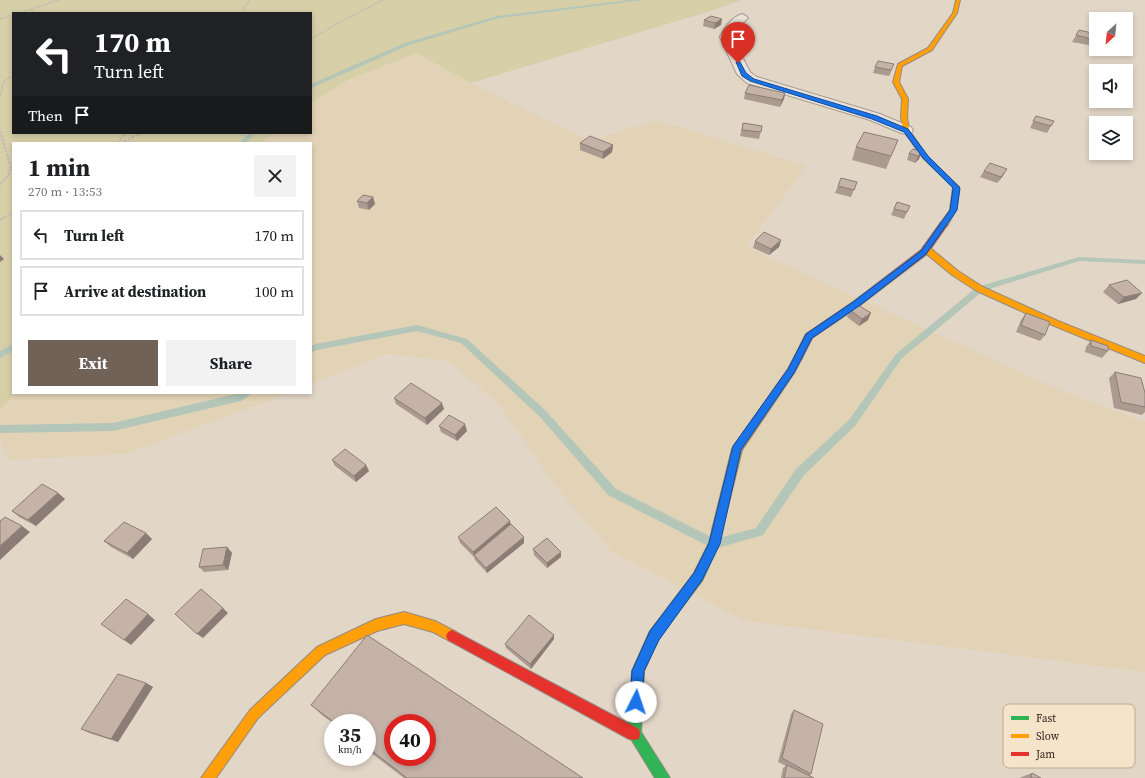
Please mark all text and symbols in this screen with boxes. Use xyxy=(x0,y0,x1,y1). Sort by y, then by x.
north arrow xyxy=(1089,12,1133,56)
map controls xyxy=(1089,12,1133,160)
pin xyxy=(721,22,755,63)
text: 170 m xyxy=(94,23,171,61)
icon: left xyxy=(28,28,80,80)
icon: arrive xyxy=(727,28,749,50)
text: Turn left xyxy=(94,59,164,84)
button: sound xyxy=(1089,64,1133,108)
icon: arrive xyxy=(71,104,93,126)
text: Then xyxy=(28,105,63,126)
button: layers xyxy=(1089,116,1133,160)
text: 1 min xyxy=(28,151,90,184)
button: close xyxy=(254,155,296,197)
text: 270 m · 13:53 xyxy=(28,183,102,200)
icon: left xyxy=(30,224,52,246)
text: Turn left xyxy=(64,225,124,246)
text: 170 m xyxy=(254,225,294,246)
icon: arrive xyxy=(30,280,52,302)
text: Arrive at destination xyxy=(64,281,206,302)
text: 100 m xyxy=(254,281,294,302)
button: Exit xyxy=(28,340,158,386)
button: Share xyxy=(166,340,296,386)
position arrow xyxy=(615,681,657,723)
legend xyxy=(1003,704,1135,768)
text: Fast xyxy=(1036,711,1056,726)
speed limit sign: 40 xyxy=(384,714,436,766)
text: 35 xyxy=(339,721,361,749)
text: Slow xyxy=(1036,729,1060,744)
text: km/h xyxy=(338,743,362,756)
text: Jam xyxy=(1035,747,1055,762)

